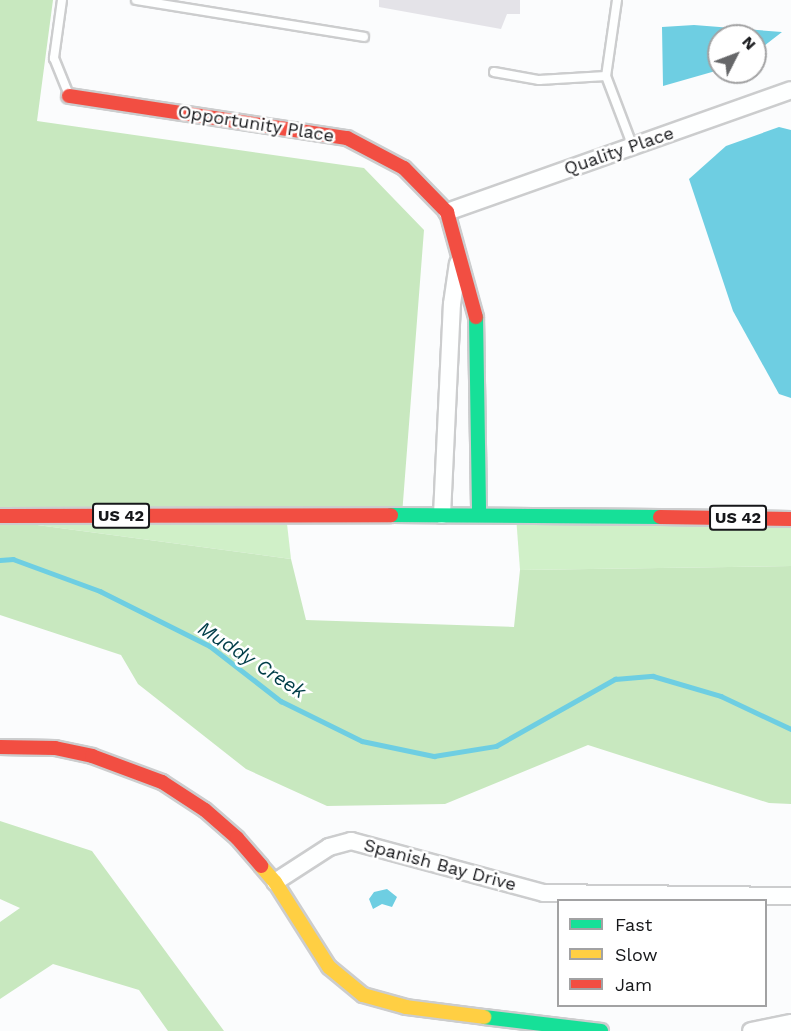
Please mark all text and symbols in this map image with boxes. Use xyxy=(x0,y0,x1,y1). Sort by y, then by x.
north arrow xyxy=(707,24,767,84)
text: N xyxy=(738,32,760,54)
street label: Opportunity Place xyxy=(176,101,336,147)
street label: Quality Place xyxy=(561,122,677,180)
road number: US 42 xyxy=(91,503,151,529)
road number: US 42 xyxy=(708,505,768,531)
water label: Muddy Creek xyxy=(193,616,311,704)
street label: Spanish Bay Drive xyxy=(361,834,519,896)
legend xyxy=(557,899,767,1007)
text: Fast xyxy=(615,914,652,935)
text: Slow xyxy=(615,944,658,965)
text: Jam xyxy=(615,974,652,995)

